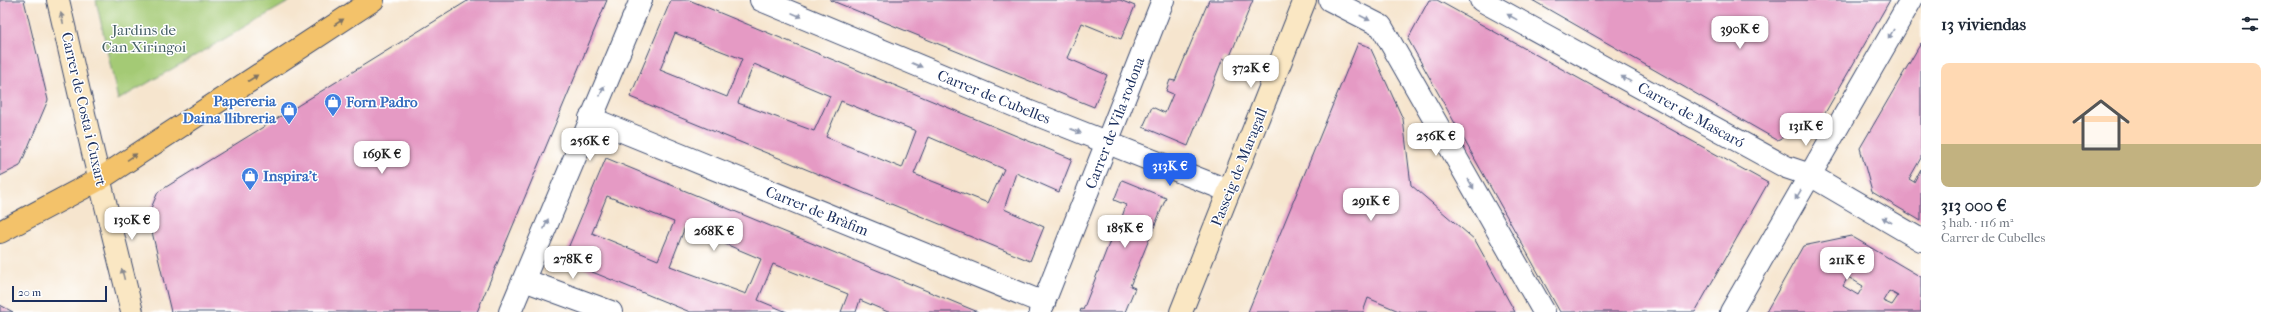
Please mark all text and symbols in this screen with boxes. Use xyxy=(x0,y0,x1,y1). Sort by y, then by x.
one-way arrow xyxy=(59,12,65,24)
one-way arrow xyxy=(791,12,802,18)
one-way arrow xyxy=(1506,13,1517,20)
icon: filters xyxy=(2239,13,2261,35)
text: 13 viviendas xyxy=(1941,14,2026,34)
one-way arrow xyxy=(1359,15,1370,21)
pin: 390K € xyxy=(1707,16,1773,50)
one-way arrow xyxy=(334,18,344,26)
park label: Jardins de Can Xiringoi xyxy=(102,21,187,56)
text: 390K € xyxy=(1720,21,1760,36)
one-way arrow xyxy=(1888,28,1895,40)
street label: Carrer de Costa i Cuxart xyxy=(58,30,111,188)
street label: Carrer de Vila-rodona xyxy=(1082,53,1149,192)
pin: 372K € xyxy=(1218,55,1284,89)
text: 372K € xyxy=(1232,60,1270,75)
one-way arrow xyxy=(911,63,923,69)
street label: Carrer de Cubelles xyxy=(935,66,1054,128)
one-way arrow xyxy=(247,74,258,82)
one-way arrow xyxy=(1620,76,1631,82)
street label: Carrer de Mascaró xyxy=(1635,78,1748,152)
one-way arrow xyxy=(599,86,605,97)
icon: home xyxy=(2065,89,2137,161)
place label: Papereria Daina llibreria xyxy=(182,92,277,127)
shop icon: Forn Padro xyxy=(323,92,343,117)
place label: Forn Padro xyxy=(345,93,418,111)
shop icon: Papereria Daina llibreria xyxy=(279,100,299,125)
street label: Passeig de Maragall xyxy=(1207,105,1271,229)
pin: 131K € xyxy=(1773,113,1839,147)
text: 131K € xyxy=(1789,118,1823,133)
pin: 256K € xyxy=(1403,123,1469,157)
pin: 256K € xyxy=(557,128,623,162)
one-way arrow xyxy=(1070,128,1082,134)
text: 256K € xyxy=(1416,128,1456,143)
text: 256K € xyxy=(570,133,610,148)
pin: 169K € xyxy=(349,141,415,175)
text: 169K € xyxy=(363,146,401,161)
one-way arrow xyxy=(127,153,137,161)
pin: 313K € xyxy=(1137,153,1203,187)
text: 313K € xyxy=(1152,158,1188,173)
shop icon: Inspira't xyxy=(240,166,260,191)
place label: Inspira't xyxy=(263,167,318,185)
one-way arrow xyxy=(1467,178,1474,190)
street label: Carrer de Bràfim xyxy=(763,182,872,240)
pin: 291K € xyxy=(1338,188,1404,222)
one-way arrow xyxy=(1795,189,1802,201)
text: 291K € xyxy=(1352,193,1390,208)
text: 313 000 € xyxy=(1941,195,2007,215)
pin: 130K € xyxy=(99,207,165,241)
text: 130K € xyxy=(113,212,151,227)
pin: 185K € xyxy=(1092,215,1158,249)
text: 3 hab. · 116 m² xyxy=(1941,215,2013,230)
one-way arrow xyxy=(1881,217,1893,224)
one-way arrow xyxy=(544,218,550,230)
pin: 268K € xyxy=(681,218,747,252)
text: 185K € xyxy=(1107,220,1143,235)
text: 268K € xyxy=(694,223,734,238)
text: Carrer de Cubelles xyxy=(1941,230,2045,245)
pin: 278K € xyxy=(540,246,606,280)
pin: 211K € xyxy=(1814,247,1880,281)
text: 278K € xyxy=(553,251,593,266)
text: 211K € xyxy=(1829,252,1865,267)
one-way arrow xyxy=(120,268,126,280)
scale bar xyxy=(12,284,107,303)
text: 20 m xyxy=(18,286,41,299)

